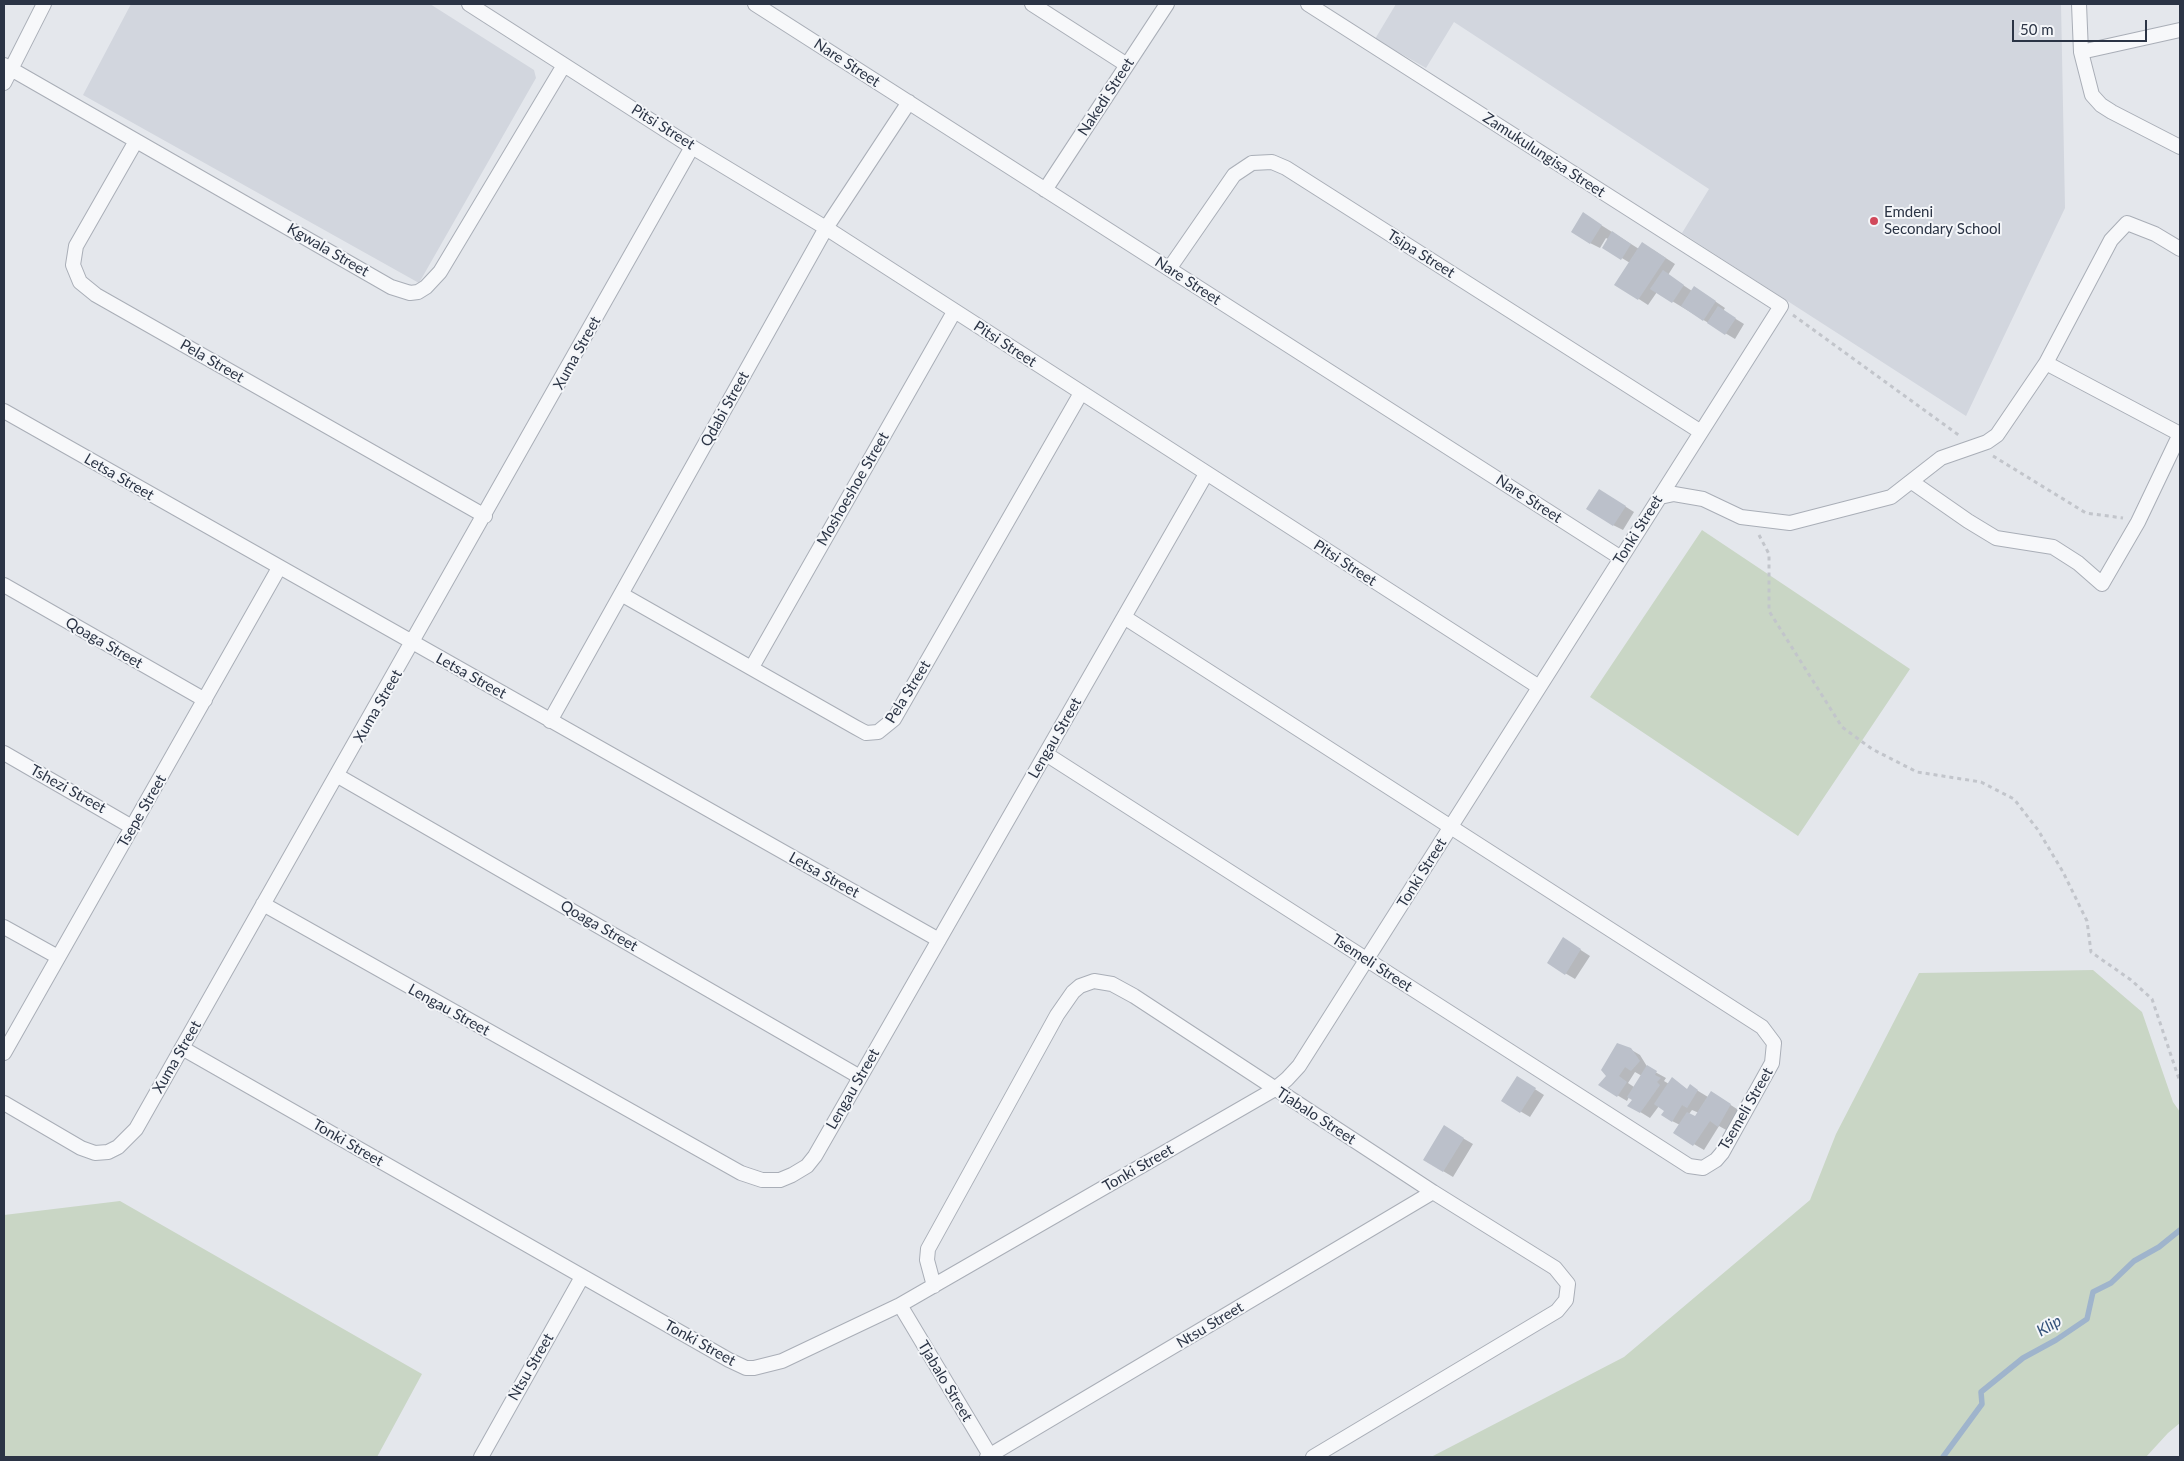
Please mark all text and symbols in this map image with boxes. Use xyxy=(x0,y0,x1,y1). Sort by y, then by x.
scale bar xyxy=(2014,10,2149,42)
text: 50 m xyxy=(2020,20,2054,38)
street label: Nare Street xyxy=(811,35,883,91)
street label: Nakedi Street xyxy=(1074,55,1138,139)
street label: Pitsi Street xyxy=(628,100,698,154)
street label: Zamukulungisa Street xyxy=(1480,109,1608,201)
place label: Emdeni Secondary School xyxy=(1884,203,2001,238)
marker: Emdeni Secondary School xyxy=(1868,215,1880,227)
street label: Kgwala Street xyxy=(284,219,372,281)
street label: Tsipa Street xyxy=(1384,226,1458,282)
street label: Nare Street xyxy=(1152,253,1224,309)
street label: Xuma Street xyxy=(550,313,604,393)
street label: Pitsi Street xyxy=(970,317,1040,371)
street label: Pela Street xyxy=(177,335,247,387)
street label: Qdabi Street xyxy=(697,368,753,450)
street label: Moshoeshoe Street xyxy=(813,429,893,549)
street label: Letsa Street xyxy=(81,450,157,504)
street label: Nare Street xyxy=(1493,471,1565,527)
street label: Tonki Street xyxy=(1610,492,1666,568)
street label: Pitsi Street xyxy=(1310,536,1380,590)
street label: Qoaga Street xyxy=(62,614,146,672)
street label: Letsa Street xyxy=(433,649,509,703)
street label: Pela Street xyxy=(882,657,934,727)
street label: Xuma Street xyxy=(350,667,406,745)
street label: Lengau Street xyxy=(1025,694,1085,782)
street label: Tshezi Street xyxy=(27,761,109,817)
street label: Tsepe Street xyxy=(114,771,170,851)
street label: Tonki Street xyxy=(1394,835,1450,911)
street label: Letsa Street xyxy=(786,848,862,902)
street label: Qoaga Street xyxy=(557,897,641,955)
street label: Tsemeli Street xyxy=(1328,930,1416,996)
street label: Lengau Street xyxy=(405,980,493,1040)
street label: Xuma Street xyxy=(149,1018,205,1096)
street label: Lengau Street xyxy=(823,1045,883,1133)
street label: Tsemeli Street xyxy=(1715,1065,1777,1153)
street label: Tjabalo Street xyxy=(1273,1084,1359,1148)
street label: Tonki Street xyxy=(310,1116,386,1170)
street label: Tonki Street xyxy=(1100,1141,1176,1195)
street label: Ntsu Street xyxy=(1173,1298,1247,1352)
water label: Klip xyxy=(2033,1311,2065,1341)
street label: Tonki Street xyxy=(661,1316,739,1370)
street label: Ntsu Street xyxy=(505,1330,557,1404)
street label: Tjabalo Street xyxy=(914,1337,976,1425)

